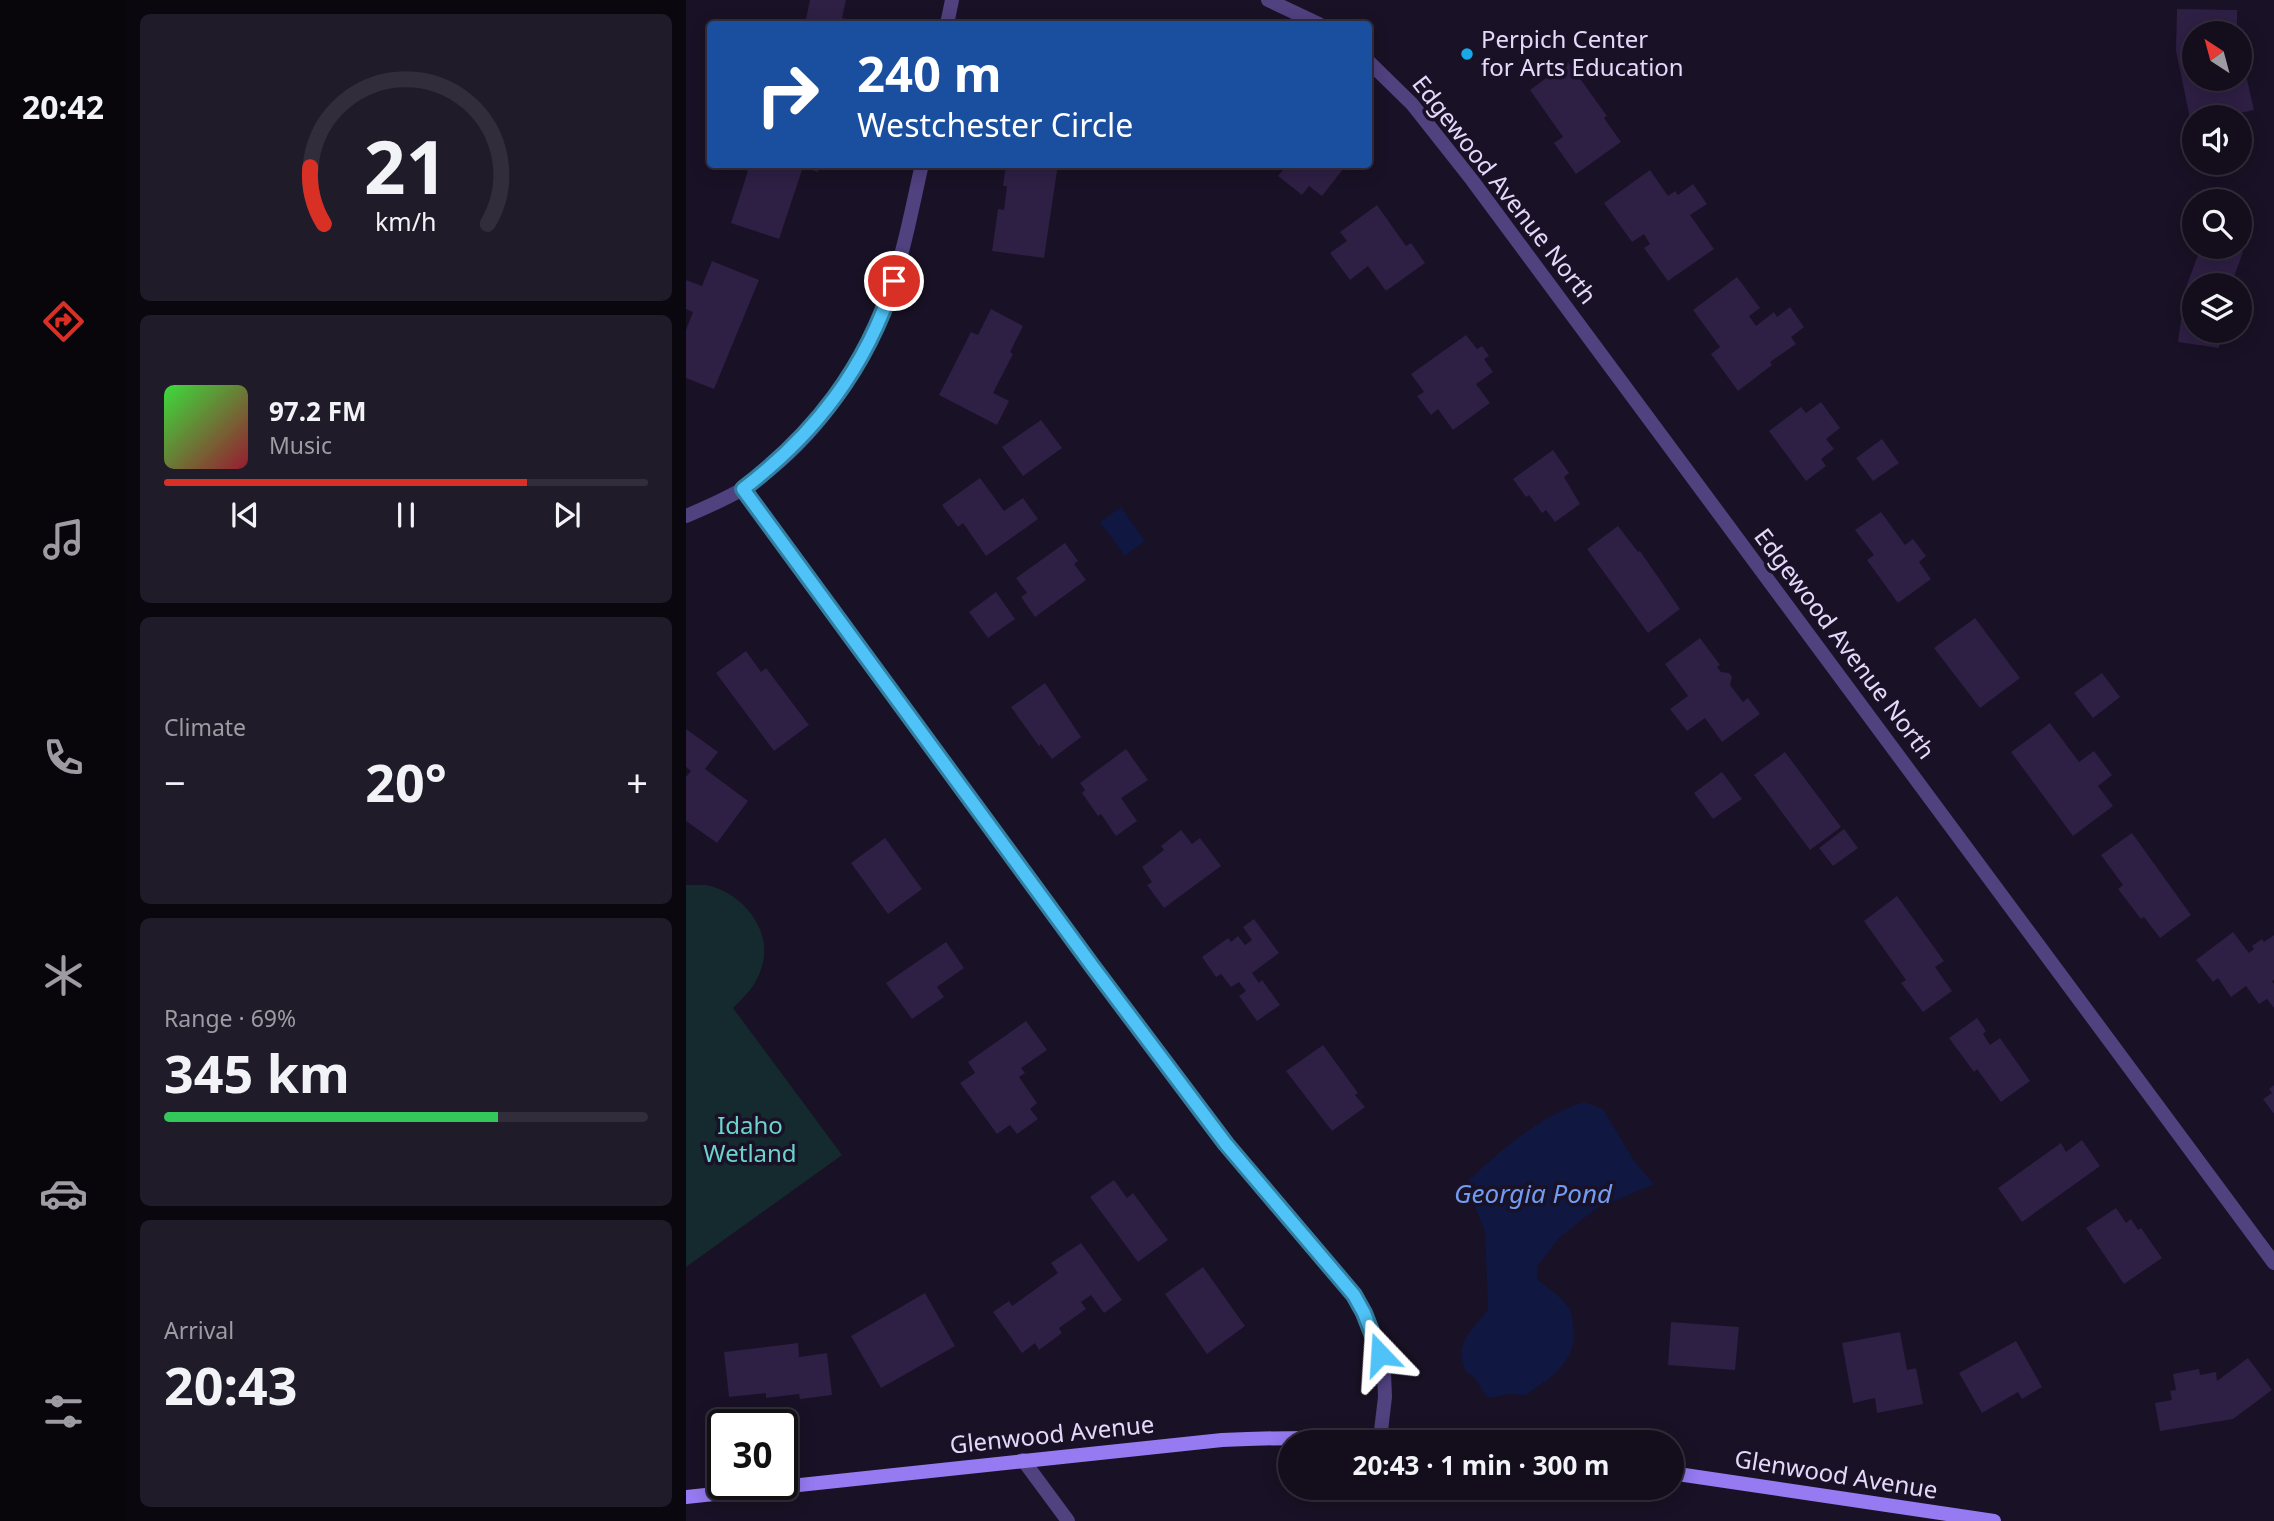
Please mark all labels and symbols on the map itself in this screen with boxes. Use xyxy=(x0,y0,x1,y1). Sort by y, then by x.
north arrow xyxy=(2182,21,2252,91)
place label: Perpich Center for Arts Education xyxy=(1481,22,1684,83)
marker: Perpich Center for Arts Education xyxy=(1459,46,1475,62)
street label: Edgewood Avenue North xyxy=(1406,68,1605,310)
pin xyxy=(864,251,924,311)
street label: Edgewood Avenue North xyxy=(1747,521,1943,765)
park label: Idaho Wetland xyxy=(703,1108,797,1169)
water label: Georgia Pond xyxy=(1454,1175,1613,1211)
position arrow xyxy=(1343,1317,1417,1391)
street label: Glenwood Avenue xyxy=(948,1406,1156,1461)
speed limit sign: 30 xyxy=(707,1409,798,1500)
street label: Glenwood Avenue xyxy=(1732,1441,1940,1506)

